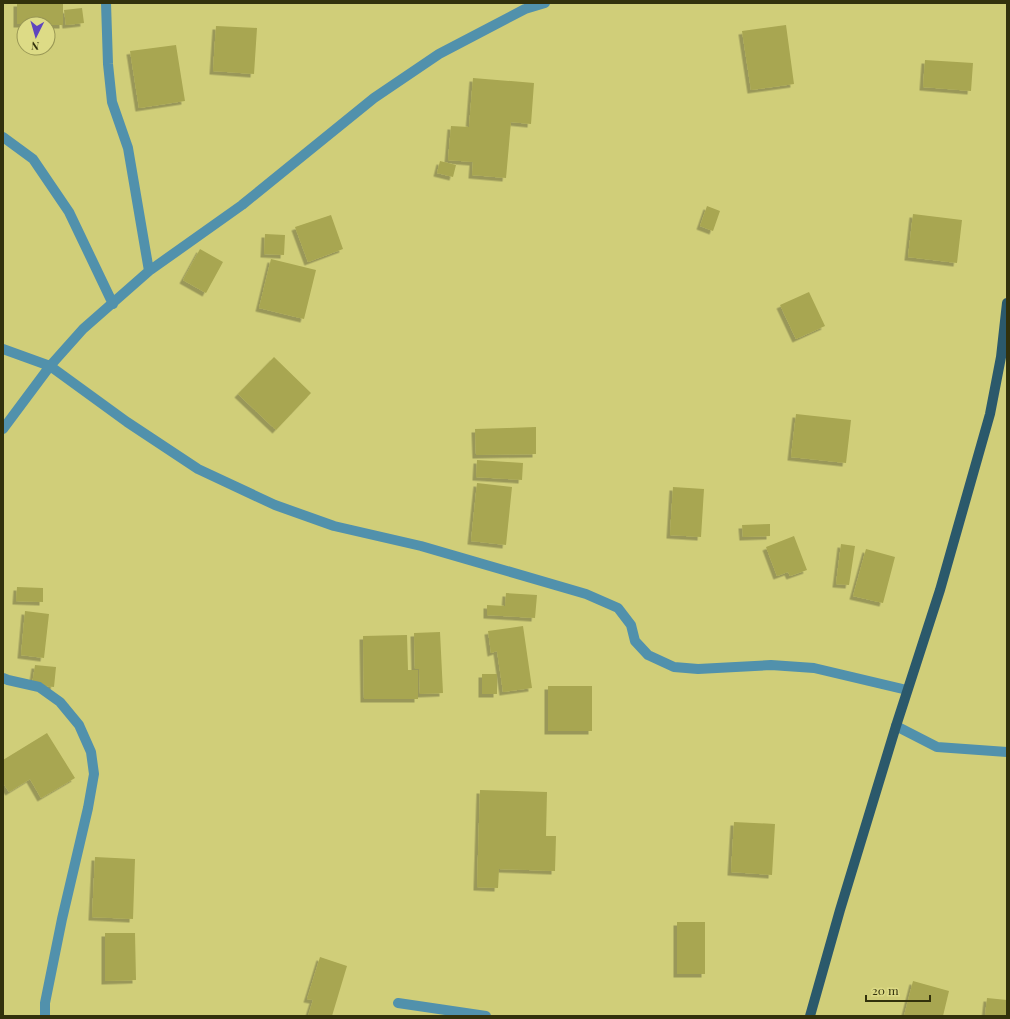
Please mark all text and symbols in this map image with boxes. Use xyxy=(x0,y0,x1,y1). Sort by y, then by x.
north arrow xyxy=(16,16,56,56)
text: N xyxy=(30,39,40,54)
scale bar xyxy=(866,977,930,1003)
text: 20 m xyxy=(872,982,899,998)

